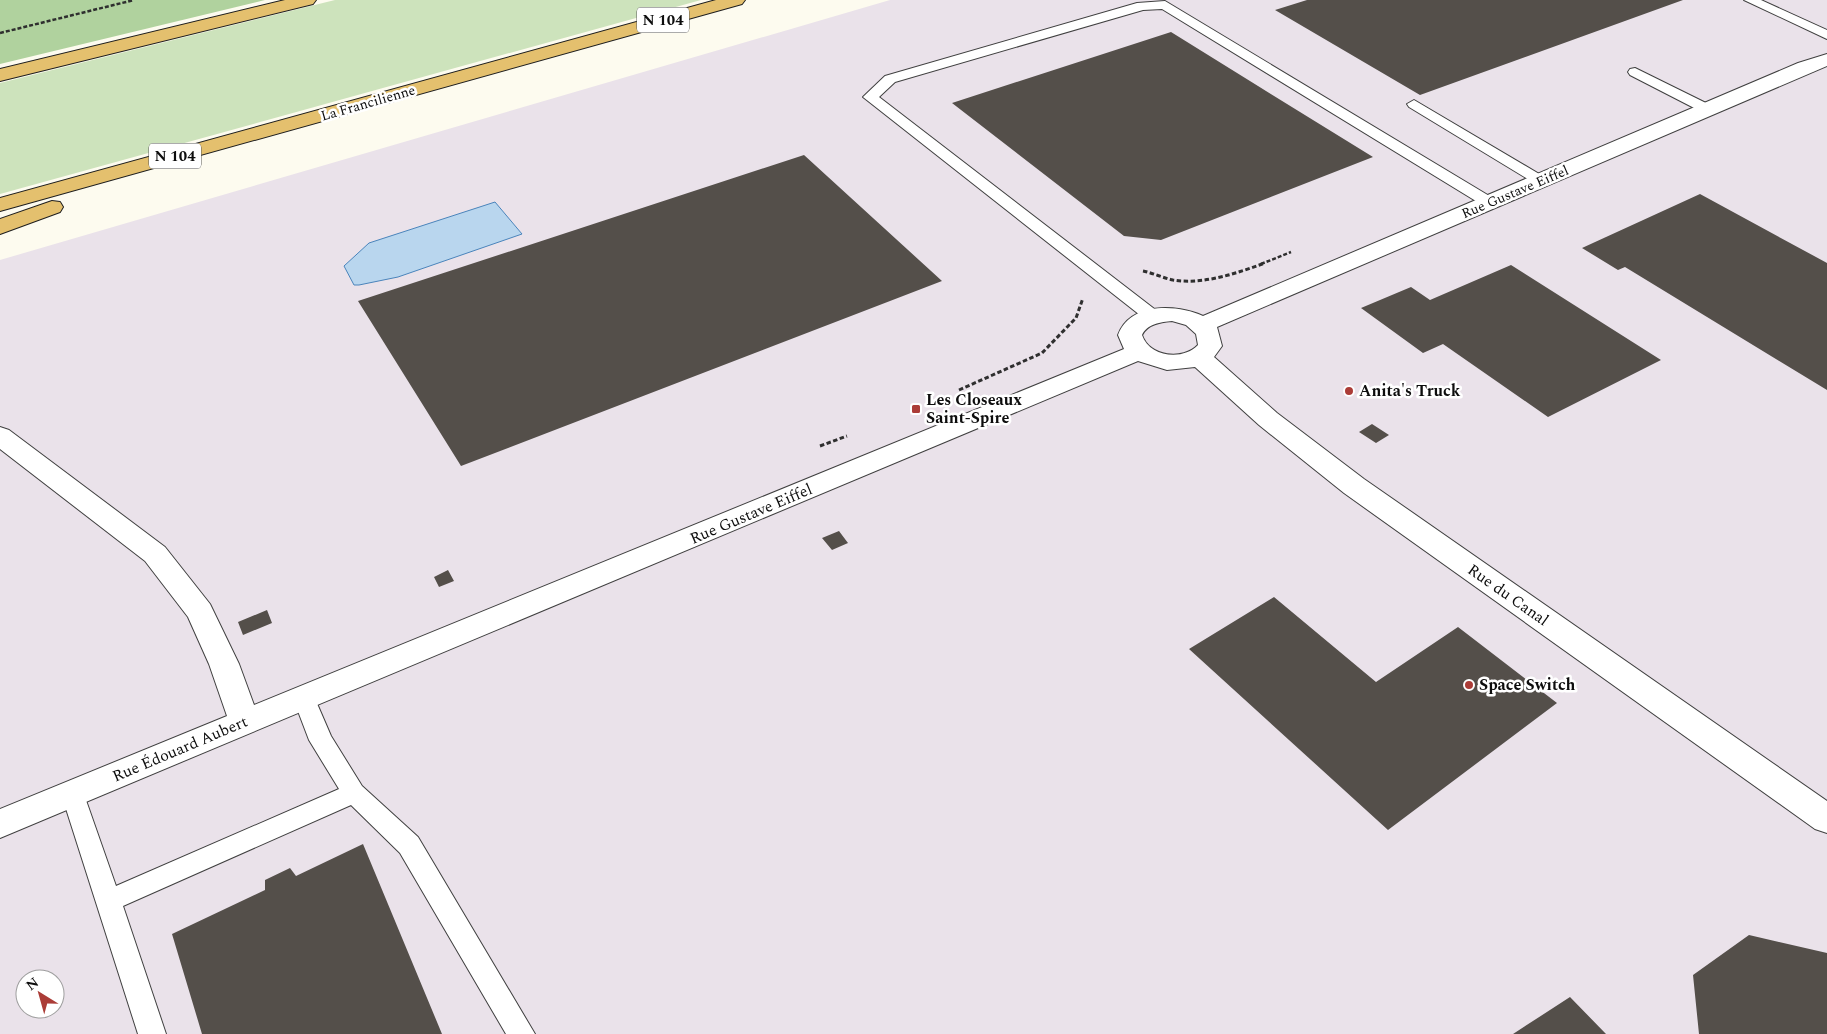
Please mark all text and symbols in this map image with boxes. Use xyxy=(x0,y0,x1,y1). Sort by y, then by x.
road number: N 104 xyxy=(637,8,689,32)
street label: La Francilienne xyxy=(318,79,418,127)
road number: N 104 xyxy=(149,144,201,168)
street label: Rue Gustave Eiffel xyxy=(1458,160,1572,224)
place label: Anita's Truck xyxy=(1359,379,1461,403)
marker: Anita's Truck xyxy=(1343,385,1355,397)
place label: Les Closeaux Saint-Spire xyxy=(926,388,1022,430)
marker: Les Closeaux Saint-Spire xyxy=(910,403,922,415)
street label: Rue Gustave Eiffel xyxy=(686,477,816,551)
street label: Rue du Canal xyxy=(1462,558,1554,632)
place label: Space Switch xyxy=(1479,673,1576,697)
marker: Space Switch xyxy=(1463,679,1475,691)
street label: Rue Édouard Aubert xyxy=(109,710,252,788)
north arrow xyxy=(15,969,65,1019)
text: N xyxy=(22,972,43,996)

